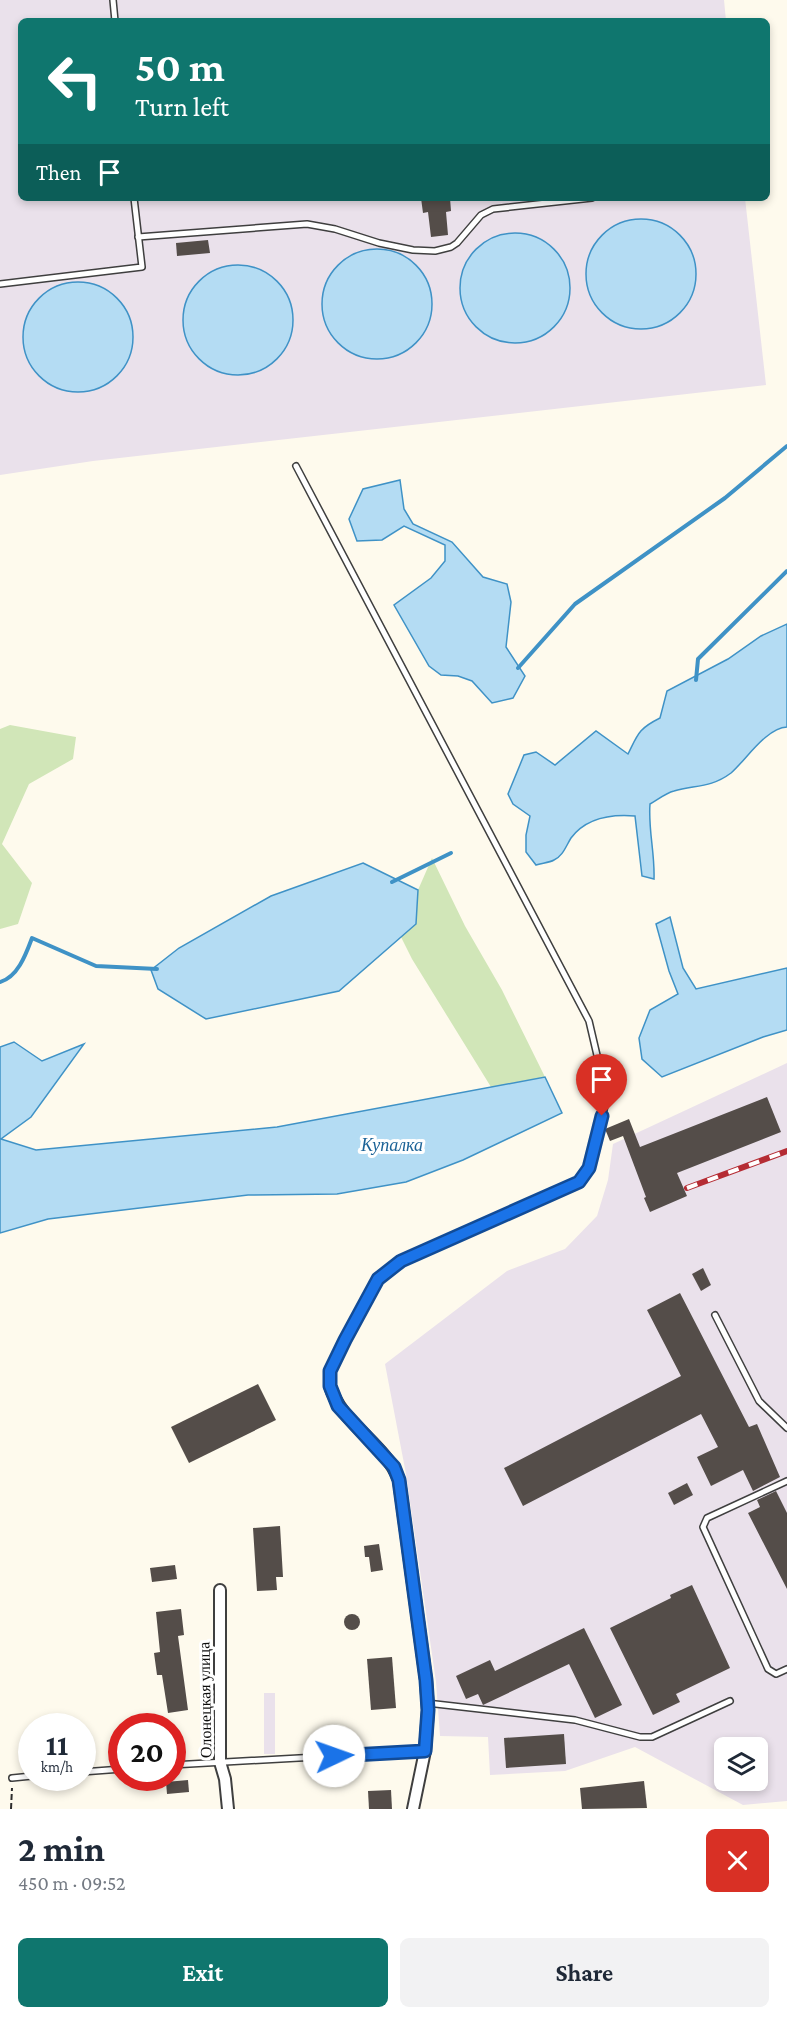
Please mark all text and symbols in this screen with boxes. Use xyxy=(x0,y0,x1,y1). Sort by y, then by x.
icon: left xyxy=(36,42,114,120)
text: 50 m xyxy=(135,43,225,90)
text: Turn left xyxy=(135,92,229,122)
icon: arrive xyxy=(93,156,126,189)
text: Then xyxy=(36,160,81,185)
pin xyxy=(576,1054,627,1116)
icon: arrive xyxy=(585,1063,618,1096)
water label: Купалка xyxy=(360,1135,423,1155)
street label: Олонецкая улица xyxy=(195,1642,216,1758)
speed limit sign: 20 xyxy=(108,1713,186,1791)
position arrow xyxy=(302,1724,366,1788)
text: 11 xyxy=(46,1728,68,1761)
map controls xyxy=(714,1737,768,1791)
button: layers xyxy=(714,1737,768,1791)
text: km/h xyxy=(41,1759,73,1775)
text: 2 min xyxy=(18,1829,105,1869)
button: close xyxy=(706,1829,769,1892)
text: 450 m · 09:52 xyxy=(18,1872,126,1894)
button: Exit xyxy=(18,1938,388,2007)
button: Share xyxy=(400,1938,769,2007)

